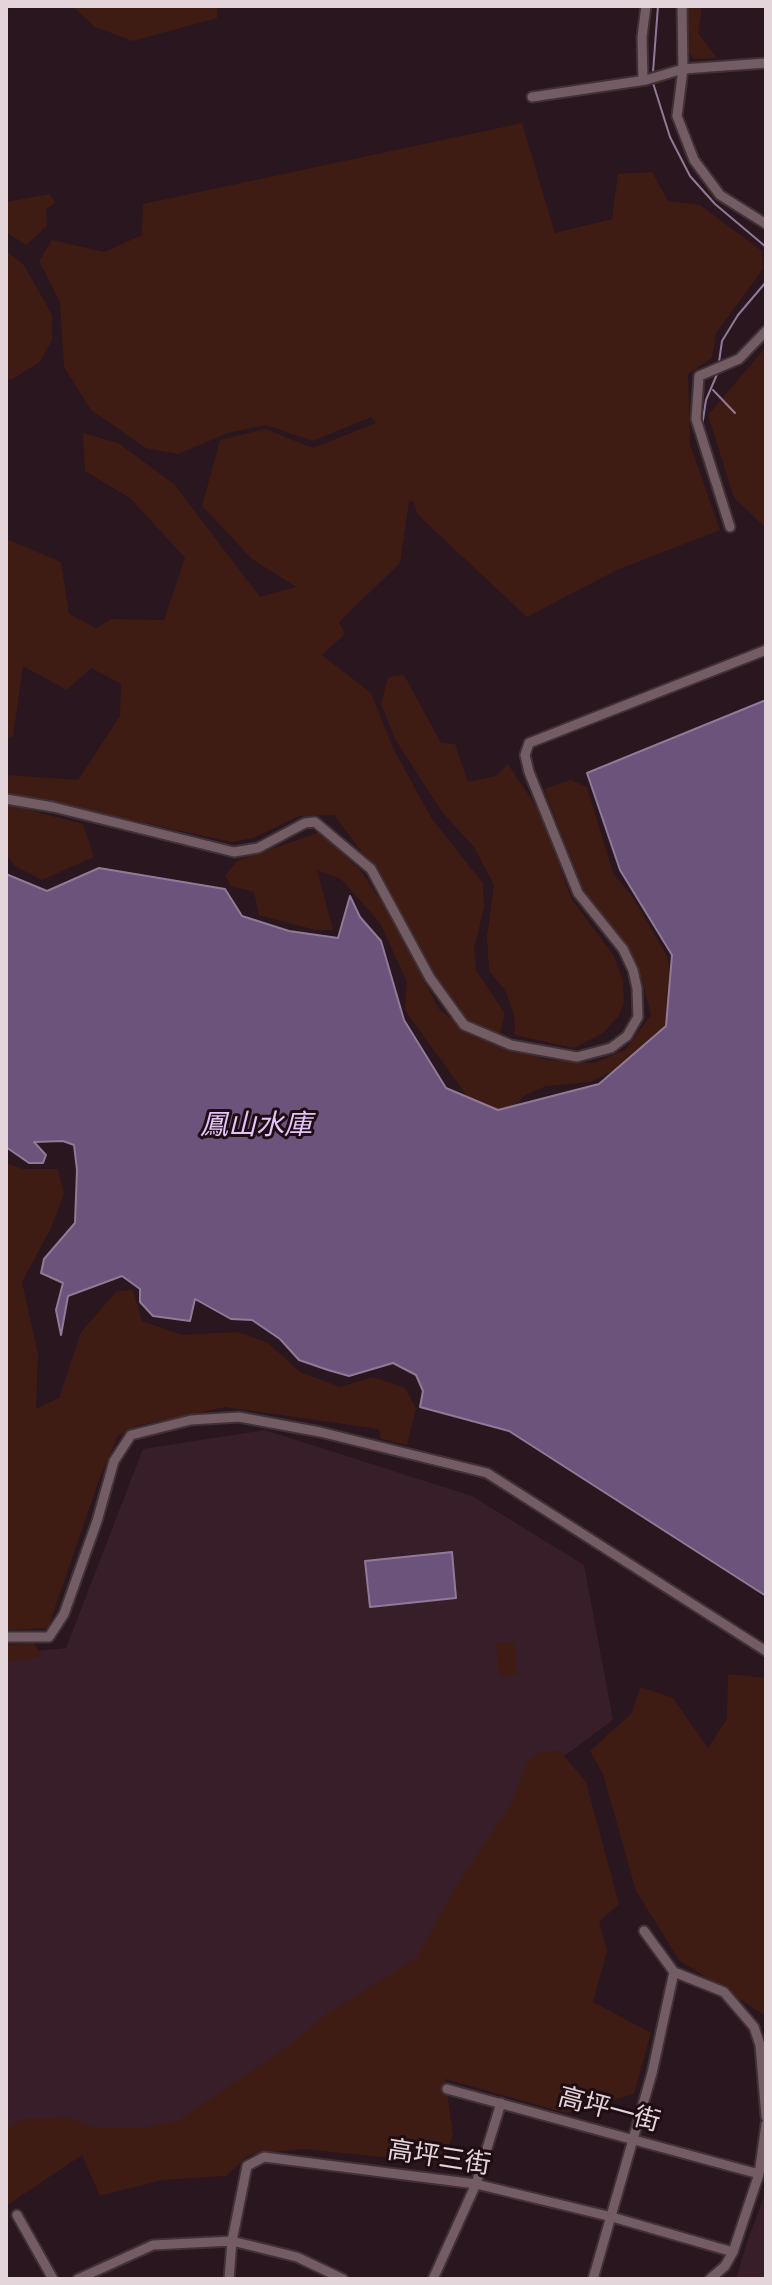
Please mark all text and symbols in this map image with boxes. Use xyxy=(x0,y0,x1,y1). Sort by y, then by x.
water label: 鳳山水庫 xyxy=(200,1109,312,1143)
street label: 高坪一街 xyxy=(555,2081,663,2139)
street label: 高坪三街 xyxy=(385,2134,493,2182)

